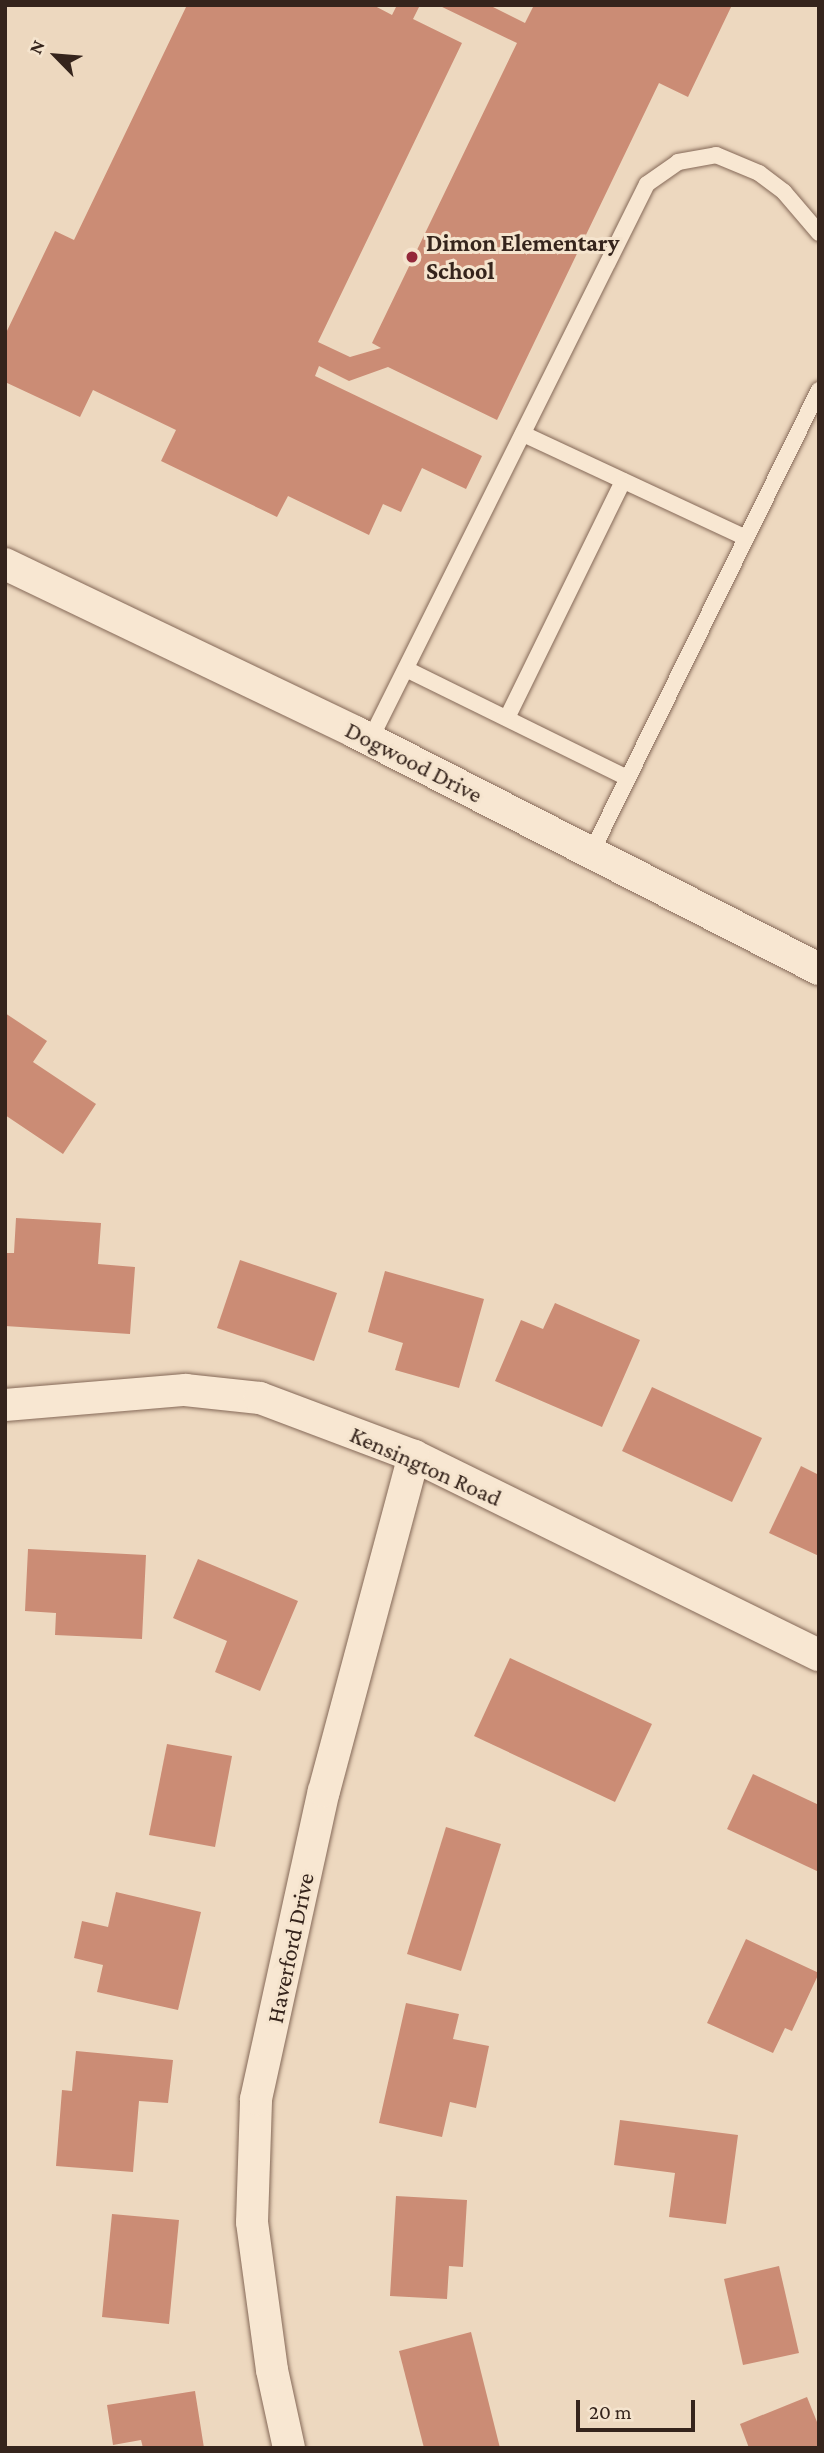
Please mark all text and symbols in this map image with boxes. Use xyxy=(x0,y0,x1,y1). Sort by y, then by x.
north arrow xyxy=(21,21,91,91)
text: N xyxy=(24,37,49,57)
place label: Dimon Elementary School xyxy=(426,229,619,285)
marker: Dimon Elementary School xyxy=(404,249,420,265)
street label: Dogwood Drive xyxy=(341,715,487,809)
street label: Kensington Road xyxy=(346,1420,506,1512)
street label: Haverford Drive xyxy=(260,1870,320,2026)
scale bar xyxy=(579,2386,698,2430)
text: 20 m xyxy=(589,2400,632,2424)

